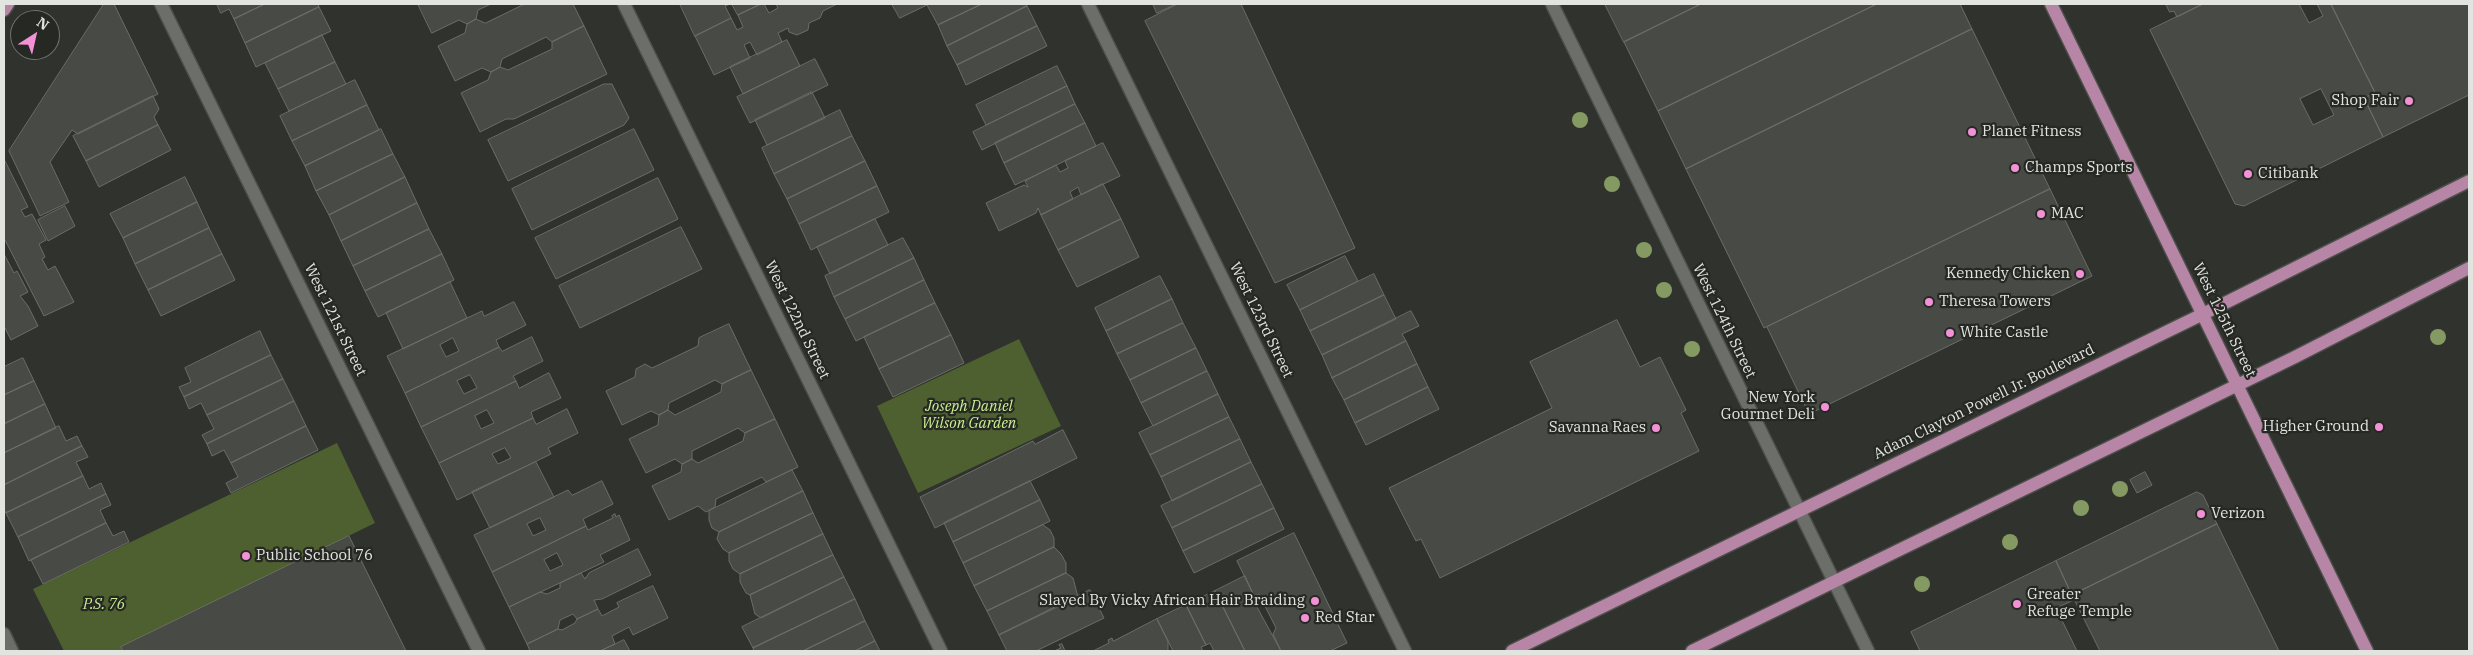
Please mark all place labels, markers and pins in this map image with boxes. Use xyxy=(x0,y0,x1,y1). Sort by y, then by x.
place label: Shop Fair xyxy=(2331,92,2399,110)
marker: Shop Fair xyxy=(2403,95,2415,107)
place label: Planet Fitness xyxy=(1982,123,2082,141)
marker: Planet Fitness xyxy=(1966,126,1978,138)
place label: Champs Sports xyxy=(2025,159,2133,177)
marker: Champs Sports xyxy=(2009,162,2021,174)
place label: Citibank xyxy=(2258,165,2318,183)
marker: Citibank xyxy=(2242,168,2254,180)
place label: MAC xyxy=(2051,205,2084,223)
marker: MAC xyxy=(2035,208,2047,220)
place label: Kennedy Chicken xyxy=(1946,265,2070,283)
marker: Kennedy Chicken xyxy=(2074,268,2086,280)
place label: Theresa Towers xyxy=(1939,293,2051,311)
marker: Theresa Towers xyxy=(1923,296,1935,308)
place label: White Castle xyxy=(1960,324,2048,342)
marker: White Castle xyxy=(1944,327,1956,339)
place label: New York Gourmet Deli xyxy=(1721,389,1815,424)
marker: New York Gourmet Deli xyxy=(1819,401,1831,413)
place label: Higher Ground xyxy=(2263,418,2369,436)
place label: Savanna Raes xyxy=(1549,419,1646,437)
marker: Higher Ground xyxy=(2373,421,2385,433)
marker: Savanna Raes xyxy=(1650,422,1662,434)
place label: Verizon xyxy=(2211,505,2265,523)
marker: Verizon xyxy=(2195,508,2207,520)
place label: Public School 76 xyxy=(256,547,373,565)
marker: Public School 76 xyxy=(240,550,252,562)
place label: Greater Refuge Temple xyxy=(2027,586,2132,621)
place label: Slayed By Vicky African Hair Braiding xyxy=(1039,592,1305,610)
marker: Slayed By Vicky African Hair Braiding xyxy=(1309,595,1321,607)
marker: Greater Refuge Temple xyxy=(2011,598,2023,610)
place label: Red Star xyxy=(1315,609,1375,627)
marker: Red Star xyxy=(1299,612,1311,624)

